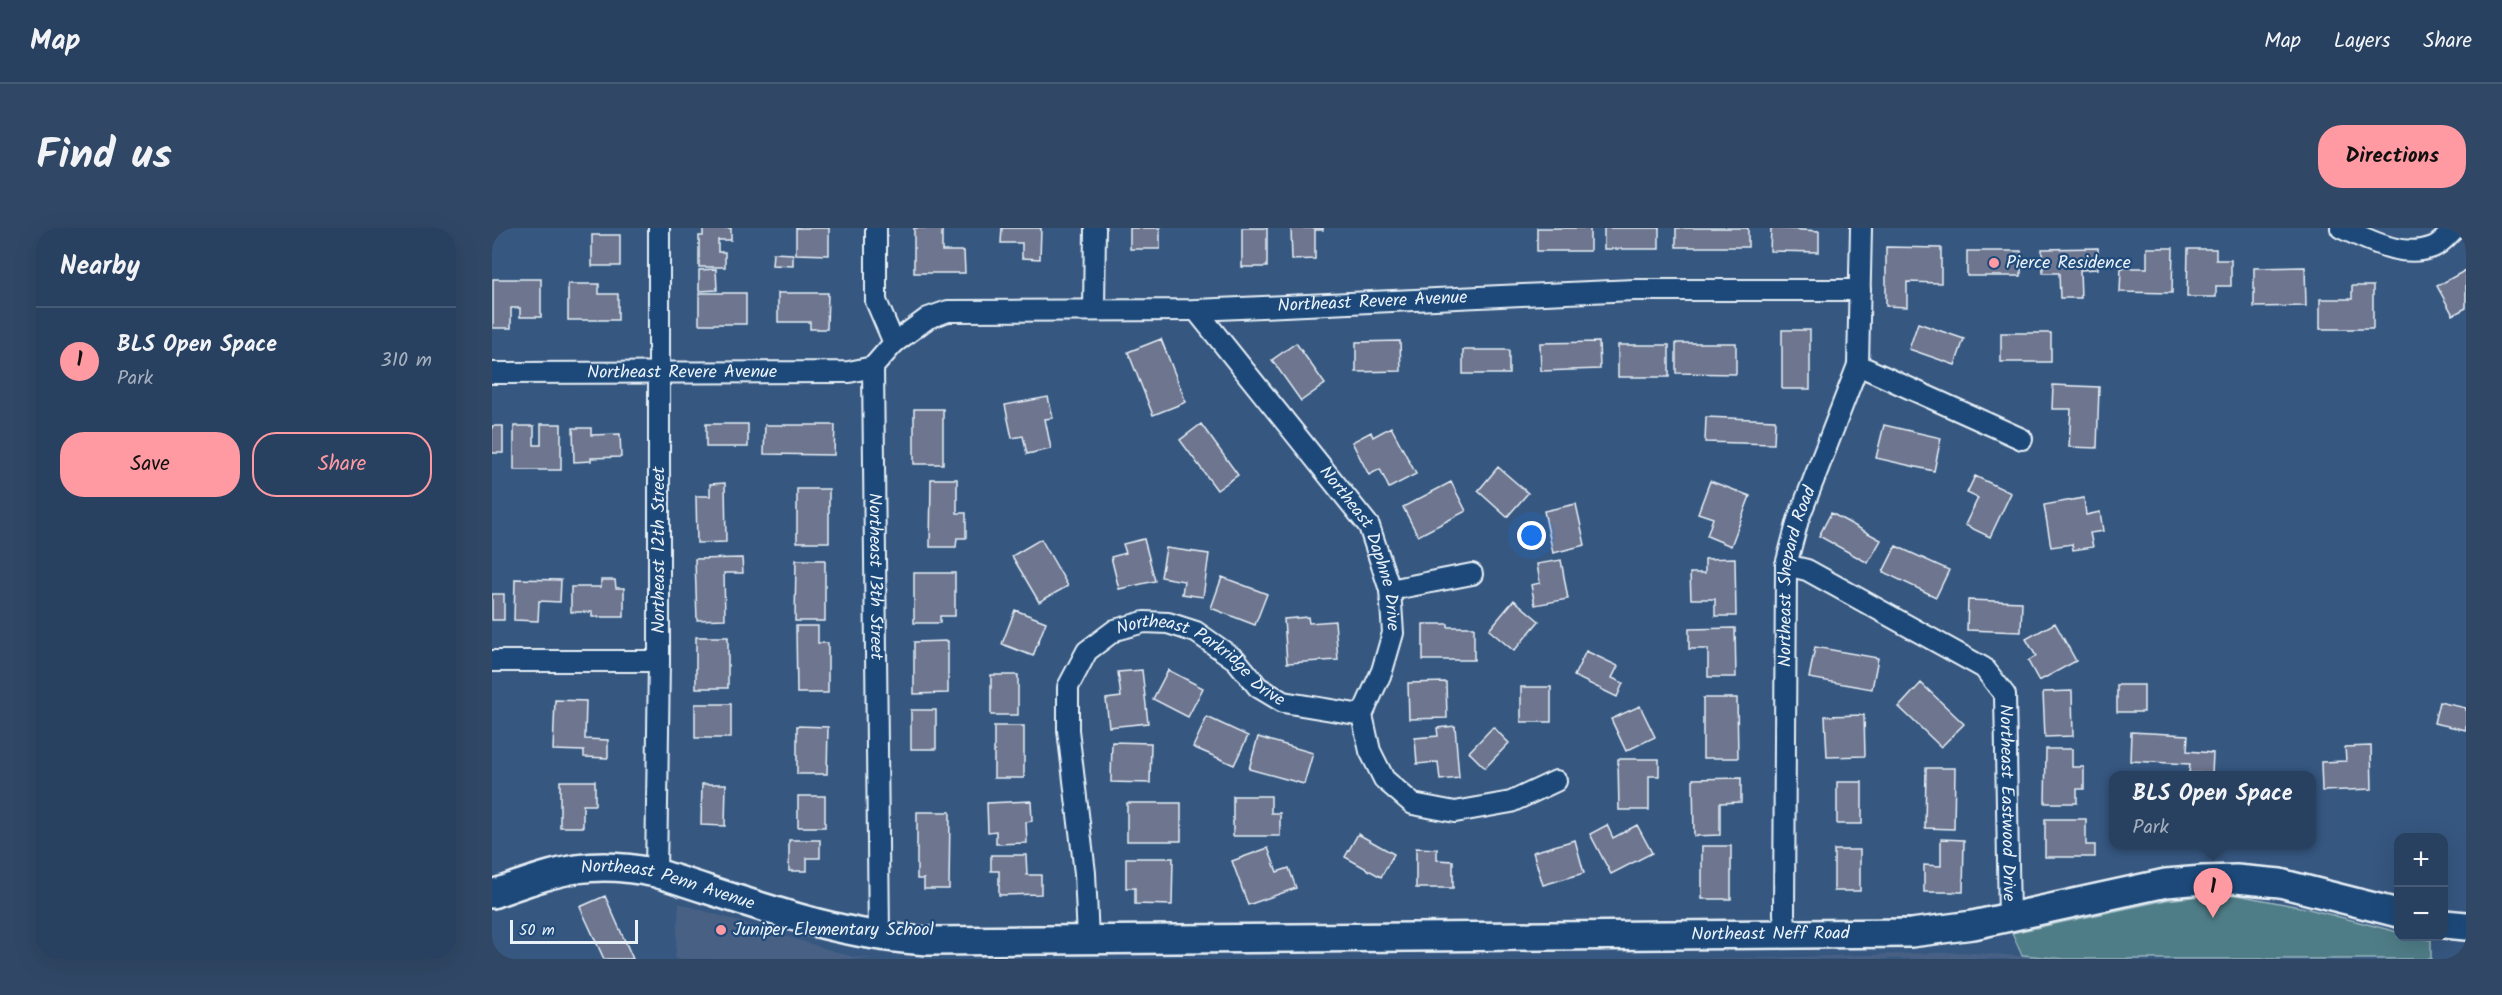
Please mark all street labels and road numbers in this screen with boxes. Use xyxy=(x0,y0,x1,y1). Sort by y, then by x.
street label: Northeast Revere Avenue xyxy=(1277,283,1468,321)
street label: Northeast Revere Avenue xyxy=(587,358,777,387)
street label: Northeast Daphne Drive xyxy=(1312,459,1407,632)
street label: Northeast 12th Street xyxy=(645,466,674,633)
street label: Northeast Shepard Road xyxy=(1771,481,1825,667)
street label: Northeast 13th Street xyxy=(860,493,891,661)
street label: Northeast Parkridge Drive xyxy=(1113,607,1291,715)
street label: Northeast Eastwood Drive xyxy=(1991,704,2023,902)
street label: Northeast Penn Avenue xyxy=(579,852,758,918)
street label: Northeast Neff Road xyxy=(1691,919,1851,949)

